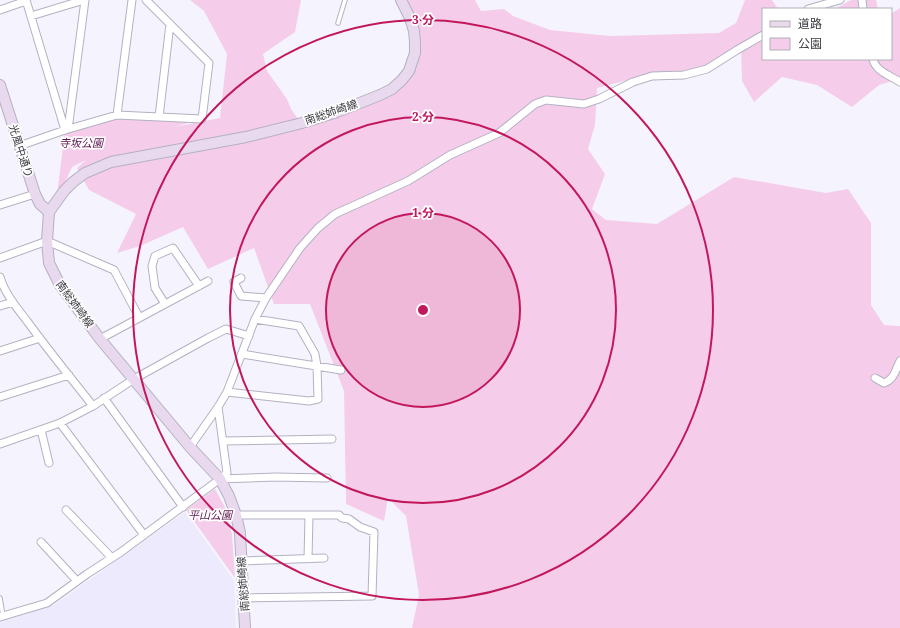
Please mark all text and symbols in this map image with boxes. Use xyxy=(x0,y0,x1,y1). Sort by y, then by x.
legend xyxy=(762,8,892,60)
text: 3 分 xyxy=(412,11,434,28)
text: 道路 xyxy=(798,15,822,32)
text: 公園 xyxy=(798,35,822,52)
street label: 南総姉崎線 xyxy=(302,95,359,128)
text: 2 分 xyxy=(412,108,434,125)
street label: 光風中通り xyxy=(6,122,37,179)
park label: 寺坂公園 xyxy=(59,135,105,150)
text: 1 分 xyxy=(412,204,434,221)
street label: 南総姉崎線 xyxy=(53,277,98,330)
centre of rings xyxy=(416,303,430,317)
park label: 平山公園 xyxy=(188,507,234,522)
street label: 南総姉崎線 xyxy=(233,556,252,612)

